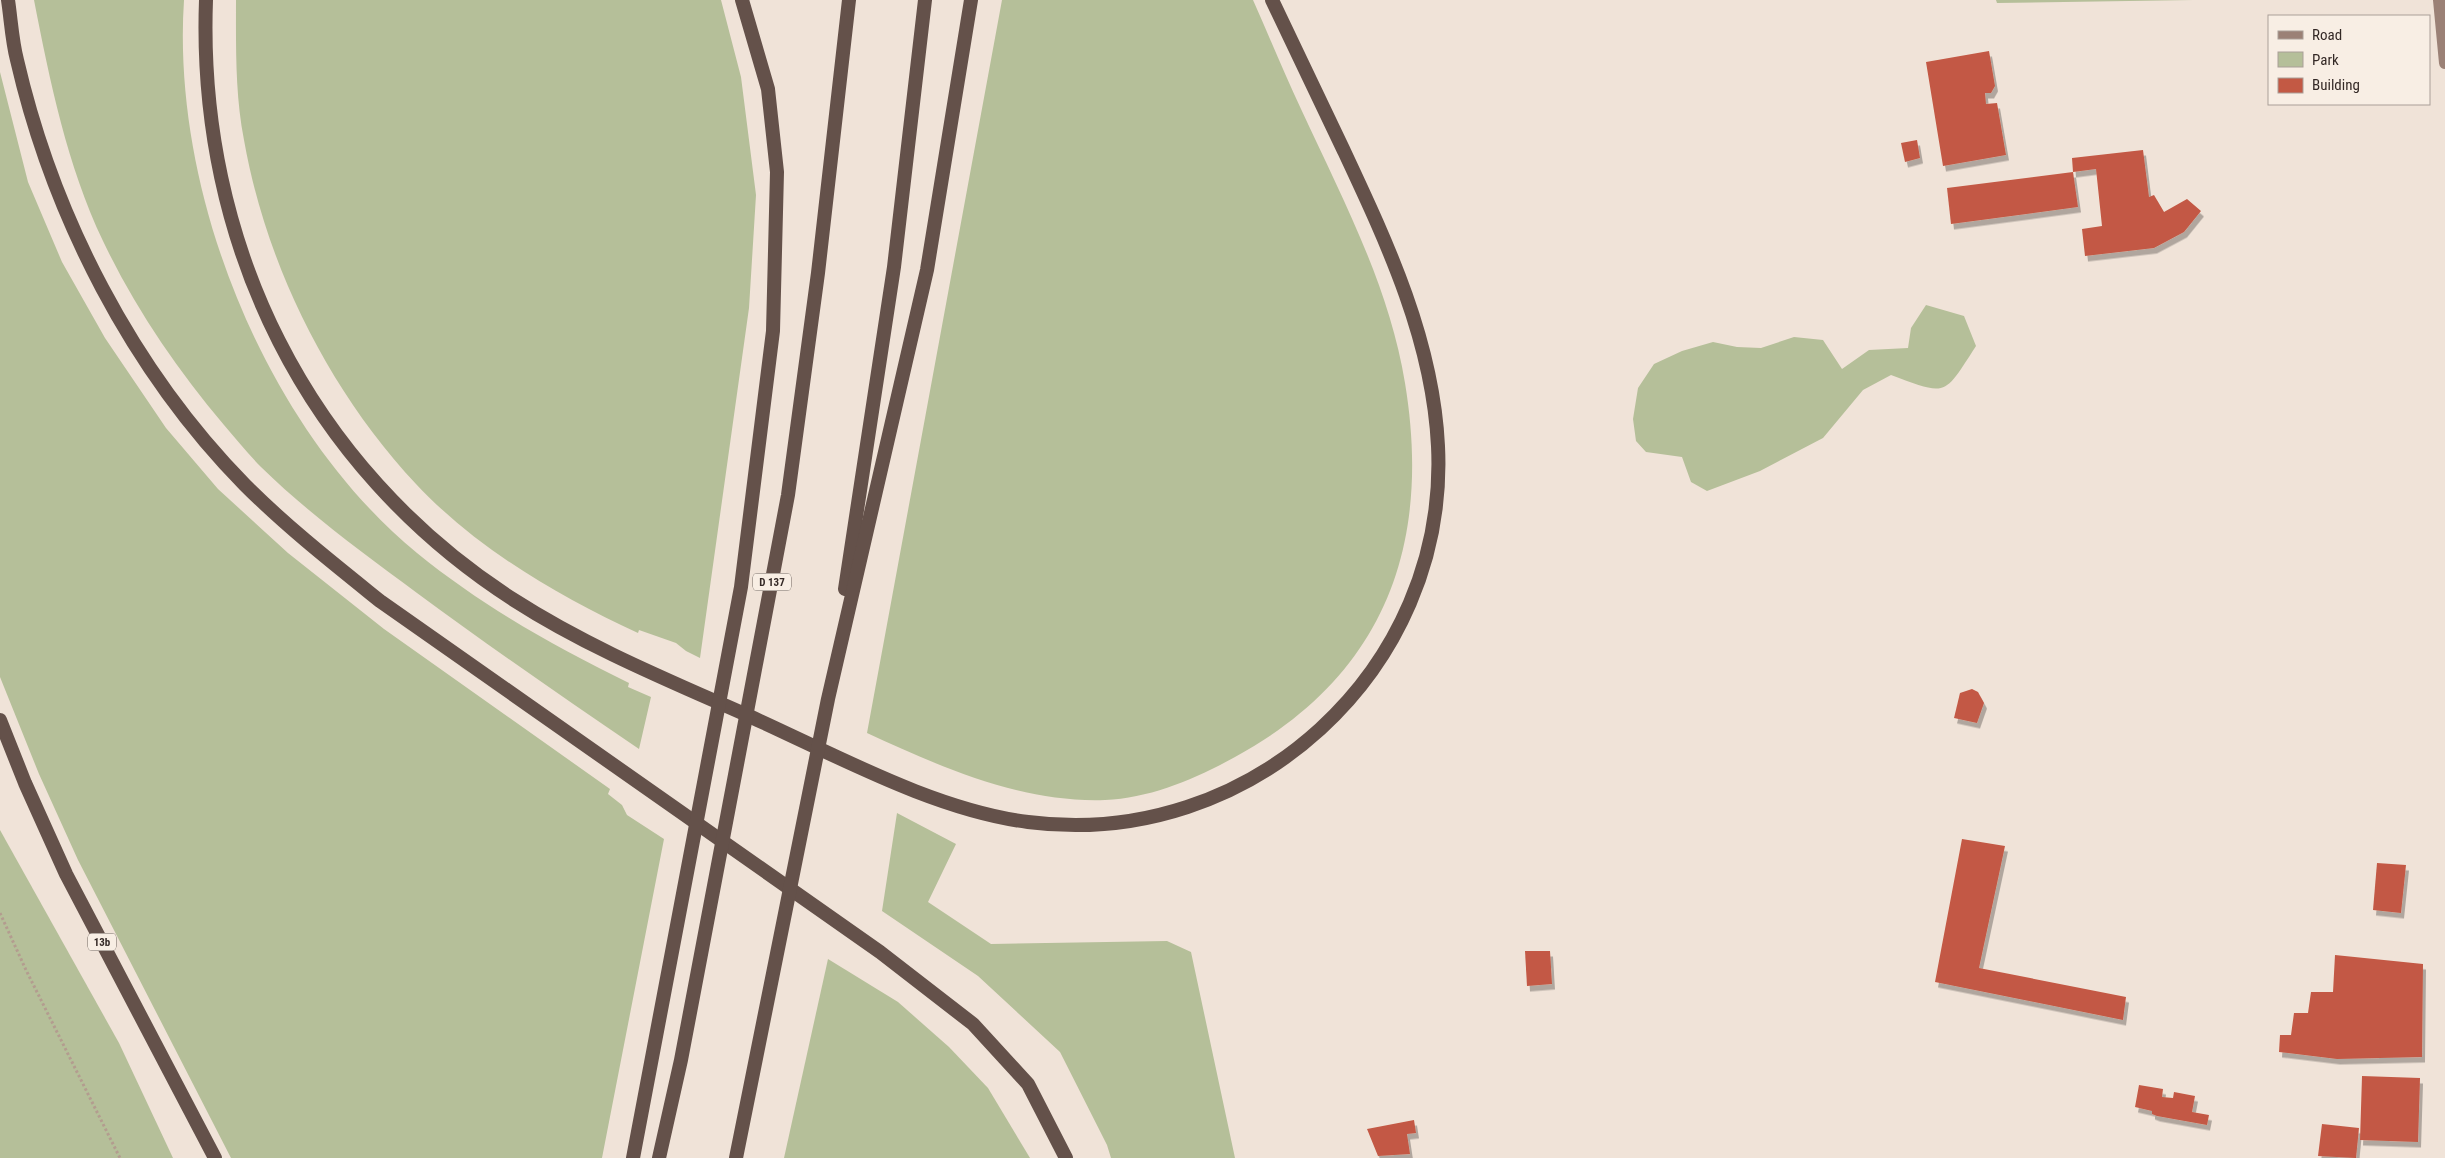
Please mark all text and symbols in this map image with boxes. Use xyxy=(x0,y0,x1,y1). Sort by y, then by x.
legend xyxy=(2268,15,2430,105)
text: Road xyxy=(2312,26,2342,44)
text: Park xyxy=(2312,51,2339,69)
text: Building xyxy=(2312,76,2360,94)
road number: D 137 xyxy=(753,574,791,590)
road number: 13b xyxy=(88,934,116,950)

